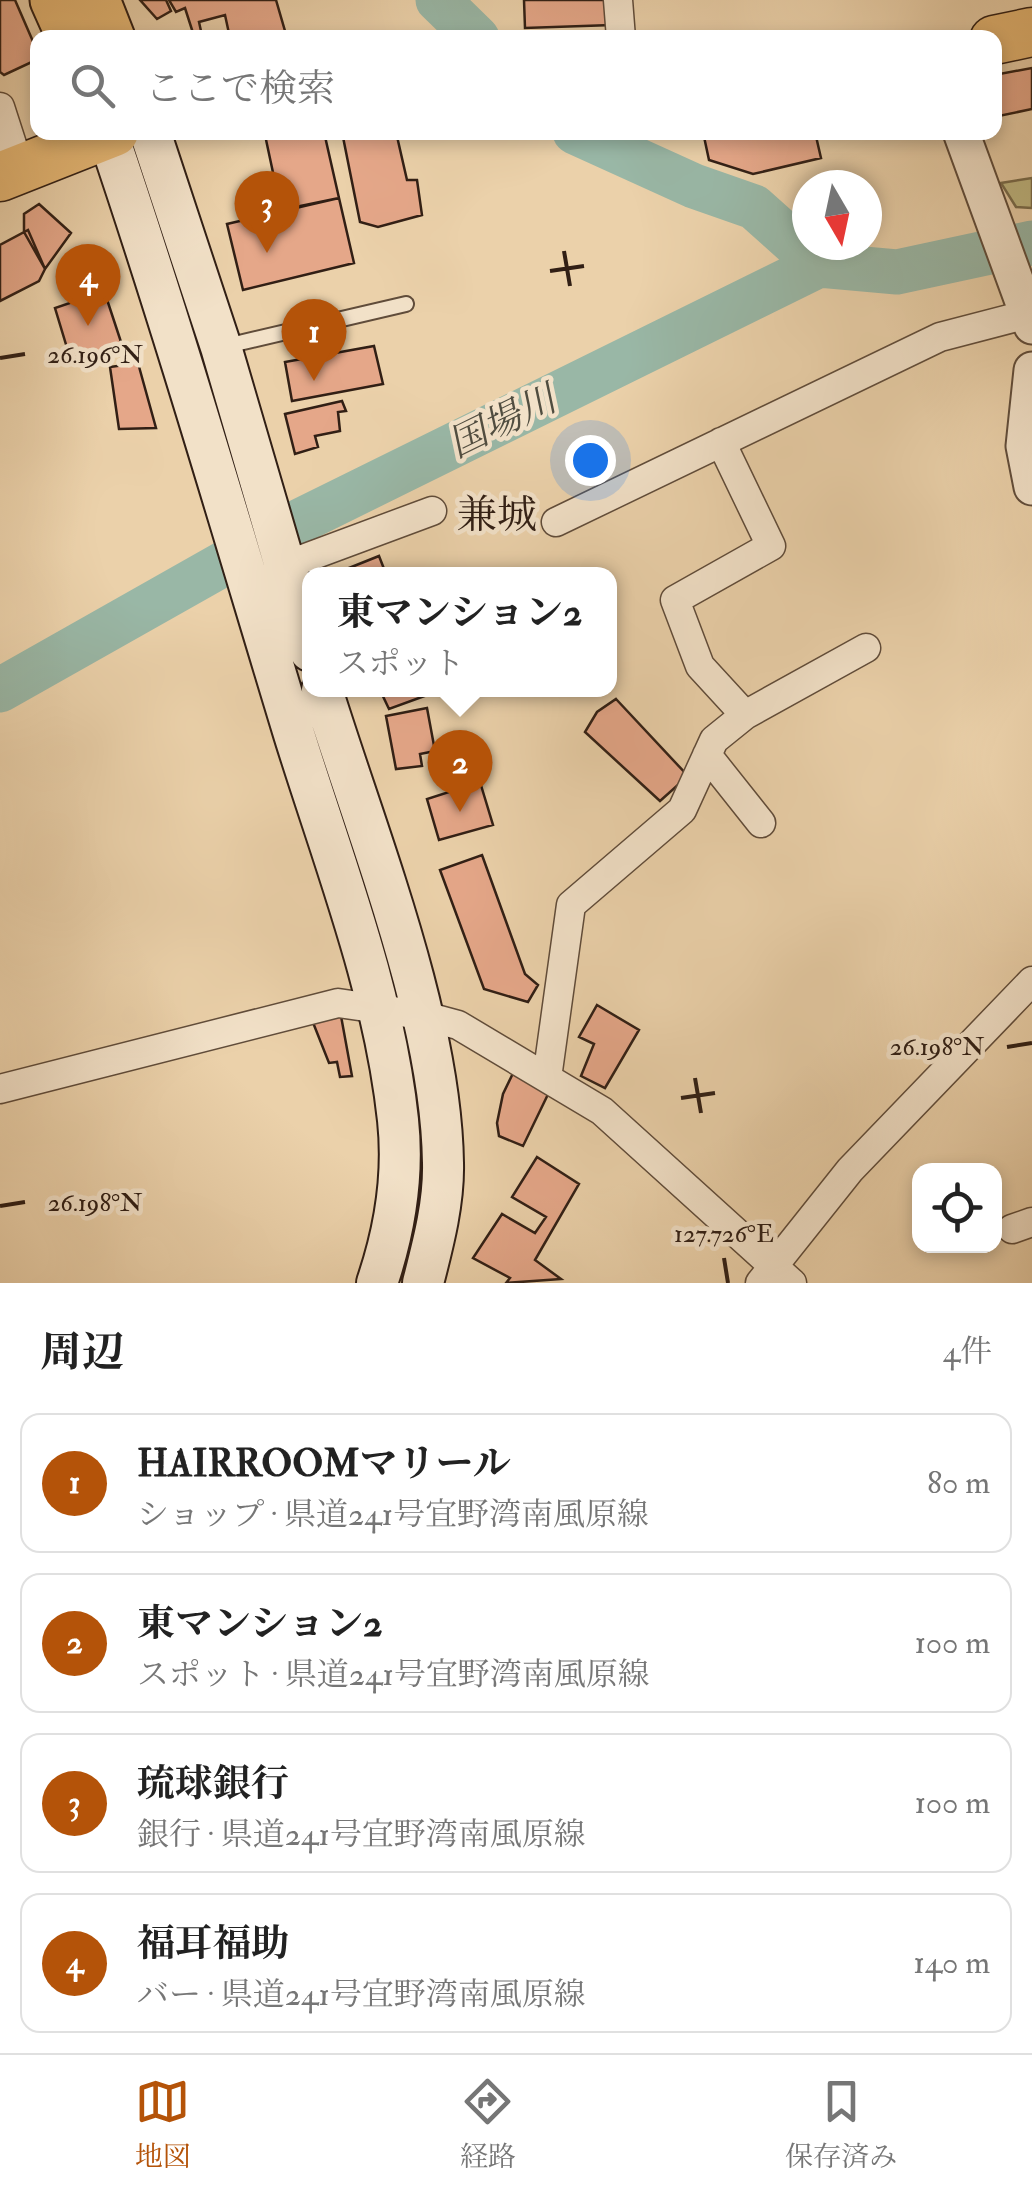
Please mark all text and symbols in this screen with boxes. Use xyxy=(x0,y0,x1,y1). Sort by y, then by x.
search box xyxy=(30,30,1002,140)
icon: search xyxy=(65,58,120,113)
text: ここで検索 xyxy=(145,65,335,113)
pin: 3 xyxy=(234,170,300,253)
north arrow xyxy=(792,170,882,260)
pin: 4 xyxy=(56,244,120,326)
pin: 1 xyxy=(282,298,346,381)
text: 26.196°N xyxy=(47,340,143,371)
water label: 国場川 xyxy=(441,374,568,468)
your location xyxy=(565,435,616,486)
district label: 兼城 xyxy=(457,490,537,541)
popup xyxy=(302,567,617,697)
text: 東マンション2 xyxy=(337,589,582,637)
text: スポット xyxy=(337,644,465,684)
pin: 2 xyxy=(428,730,492,812)
text: 26.198°N xyxy=(890,1032,985,1063)
map controls xyxy=(912,1163,1002,1253)
button: locate xyxy=(912,1163,1002,1253)
text: 26.198°N xyxy=(48,1188,143,1219)
text: 127.726°E xyxy=(674,1219,774,1250)
text: 周辺 xyxy=(40,1327,124,1379)
text: 4件 xyxy=(943,1332,992,1372)
text: HAIRROOMマリール xyxy=(137,1440,511,1488)
text: 1 xyxy=(69,1463,80,1503)
text: 80 m xyxy=(927,1463,990,1503)
text: ショップ · 県道241号宜野湾南風原線 xyxy=(137,1495,649,1535)
text: 東マンション2 xyxy=(137,1600,383,1648)
text: 2 xyxy=(66,1623,83,1663)
text: 100 m xyxy=(914,1623,990,1663)
text: スポット · 県道241号宜野湾南風原線 xyxy=(137,1655,650,1695)
text: 琉球銀行 xyxy=(137,1760,289,1808)
text: 3 xyxy=(68,1783,81,1823)
text: 100 m xyxy=(914,1783,990,1823)
text: 銀行 · 県道241号宜野湾南風原線 xyxy=(137,1815,586,1855)
text: 福耳福助 xyxy=(137,1920,289,1968)
text: 4 xyxy=(66,1943,83,1983)
text: 140 m xyxy=(913,1943,990,1983)
text: バー · 県道241号宜野湾南風原線 xyxy=(137,1975,586,2015)
tab: 地図 xyxy=(135,2074,191,2175)
tab: 経路 xyxy=(460,2074,516,2175)
tab: 保存済み xyxy=(785,2074,897,2175)

